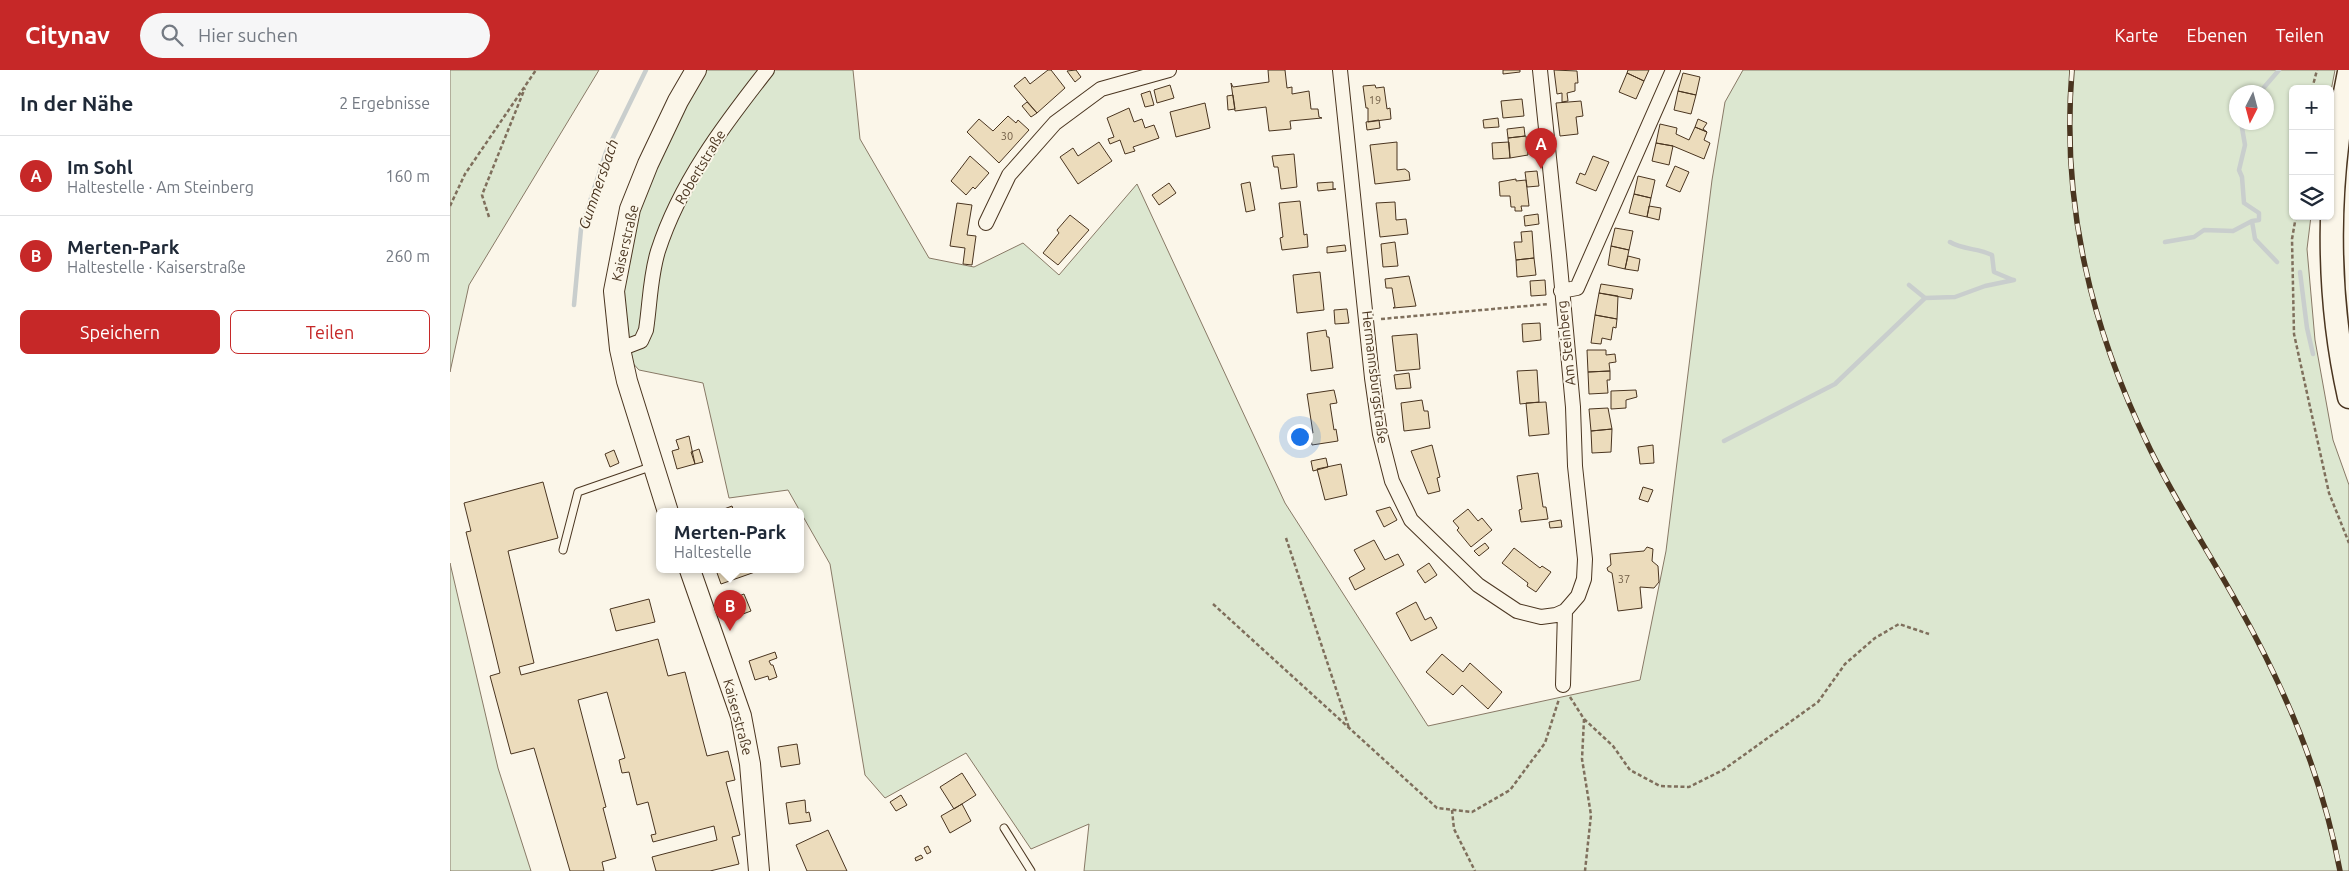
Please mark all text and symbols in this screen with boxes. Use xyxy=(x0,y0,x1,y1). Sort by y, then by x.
search box xyxy=(140,13,490,58)
icon: search xyxy=(158,21,186,49)
text: Citynav xyxy=(25,22,110,49)
text: Hier suchen xyxy=(198,24,298,46)
text: Karte xyxy=(2115,25,2159,45)
text: Ebenen xyxy=(2187,25,2248,45)
text: Teilen xyxy=(2276,25,2324,45)
north arrow xyxy=(2229,85,2274,130)
map controls xyxy=(2289,85,2334,220)
button: + xyxy=(2289,85,2334,130)
text: In der Nähe xyxy=(20,91,133,115)
text: 2 Ergebnisse xyxy=(339,94,430,112)
house number: 19 xyxy=(1369,94,1381,106)
street label: Robertstraße xyxy=(672,127,728,207)
pin: A xyxy=(1525,128,1557,169)
house number: 30 xyxy=(1001,130,1013,142)
button: − xyxy=(2289,130,2334,175)
water label: Gummersbach xyxy=(575,137,621,231)
text: Im Sohl xyxy=(67,156,133,178)
text: A xyxy=(30,167,42,185)
text: 160 m xyxy=(385,167,430,185)
button: layers xyxy=(2289,175,2334,220)
text: Haltestelle · Am Steinberg xyxy=(67,178,254,196)
street label: Kaiserstraße xyxy=(608,203,642,283)
text: Merten-Park xyxy=(67,236,179,258)
text: B xyxy=(31,247,41,265)
text: 260 m xyxy=(385,247,430,265)
text: Haltestelle · Kaiserstraße xyxy=(67,258,246,276)
street label: Am Steinberg xyxy=(1554,300,1578,386)
button: Speichern xyxy=(20,310,220,354)
button: Teilen xyxy=(230,310,430,354)
street label: Hermannsburgstraße xyxy=(1359,310,1391,444)
your location xyxy=(1287,424,1313,450)
popup xyxy=(656,508,804,573)
text: Merten-Park xyxy=(674,521,786,543)
text: Haltestelle xyxy=(674,543,752,561)
house number: 37 xyxy=(1618,573,1630,585)
pin: B xyxy=(714,590,746,631)
street label: Kaiserstraße xyxy=(720,677,756,757)

